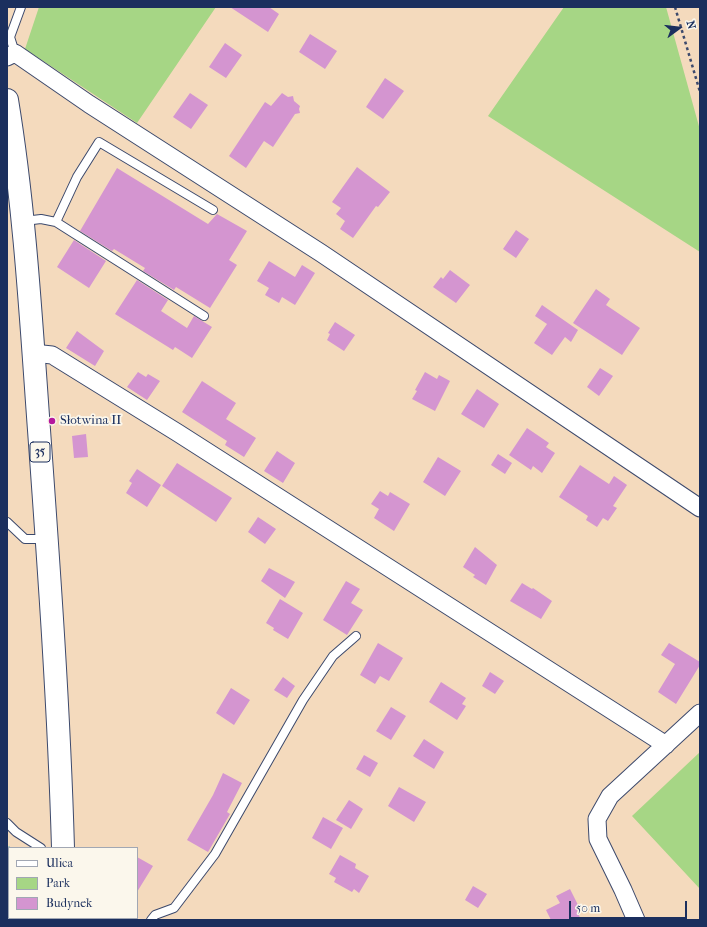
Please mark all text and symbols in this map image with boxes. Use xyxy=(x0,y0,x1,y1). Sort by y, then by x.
north arrow xyxy=(659,8,699,48)
text: N xyxy=(684,19,698,30)
place label: Słotwina II xyxy=(60,413,121,429)
marker: Słotwina II xyxy=(47,416,57,426)
road number: 35 xyxy=(30,442,50,462)
legend xyxy=(8,847,138,919)
text: Ulica xyxy=(46,856,73,870)
text: Park xyxy=(46,876,70,890)
scale bar xyxy=(571,893,689,919)
text: Budynek xyxy=(46,896,92,910)
text: 50 m xyxy=(576,901,600,915)

